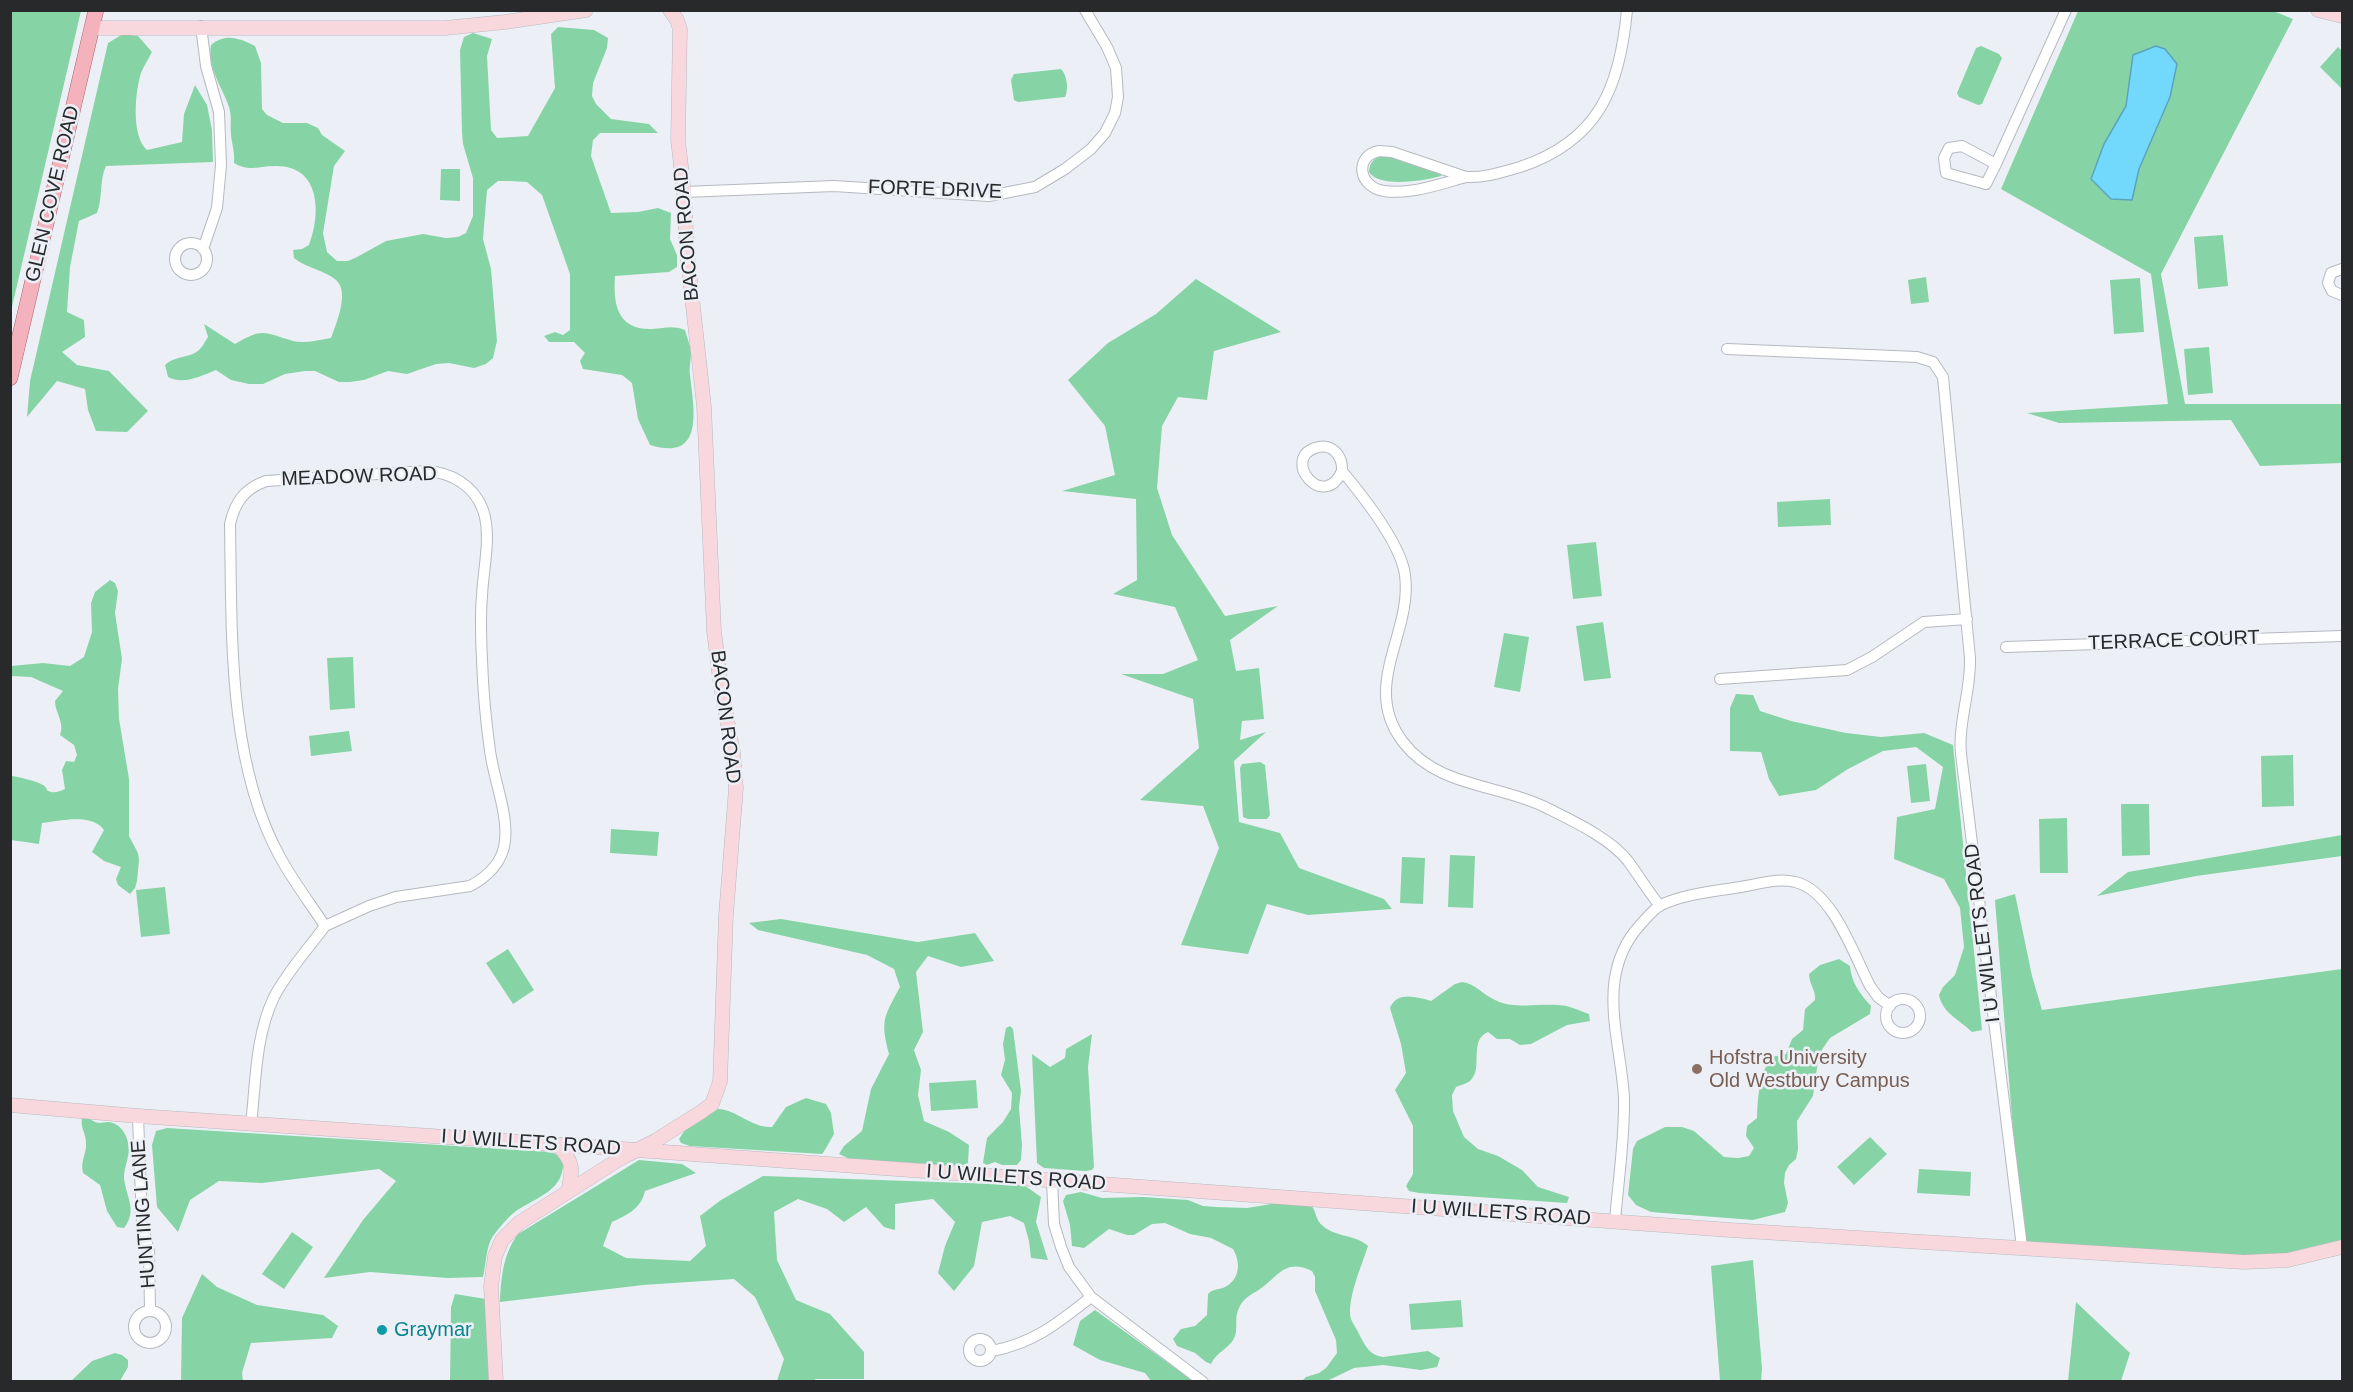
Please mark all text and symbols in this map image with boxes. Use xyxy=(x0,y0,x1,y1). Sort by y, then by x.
street label: GLEN COVE ROAD xyxy=(21,104,85,284)
street label: BACON ROAD xyxy=(669,166,705,302)
street label: FORTE DRIVE xyxy=(868,176,1002,204)
street label: MEADOW ROAD xyxy=(281,462,437,492)
street label: TERRACE COURT xyxy=(2088,626,2260,656)
street label: BACON ROAD xyxy=(705,649,745,785)
street label: I U WILLETS ROAD xyxy=(1960,842,2006,1024)
place label: Hofstra University Old Westbury Campus xyxy=(1709,1046,1910,1093)
marker: Hofstra University Old Westbury Campus xyxy=(1690,1062,1704,1076)
street label: I U WILLETS ROAD xyxy=(440,1125,622,1161)
street label: HUNTING LANE xyxy=(127,1139,161,1289)
street label: I U WILLETS ROAD xyxy=(925,1160,1107,1196)
street label: I U WILLETS ROAD xyxy=(1410,1195,1592,1231)
place label: Graymar xyxy=(394,1318,472,1342)
marker: Graymar xyxy=(375,1323,389,1337)

